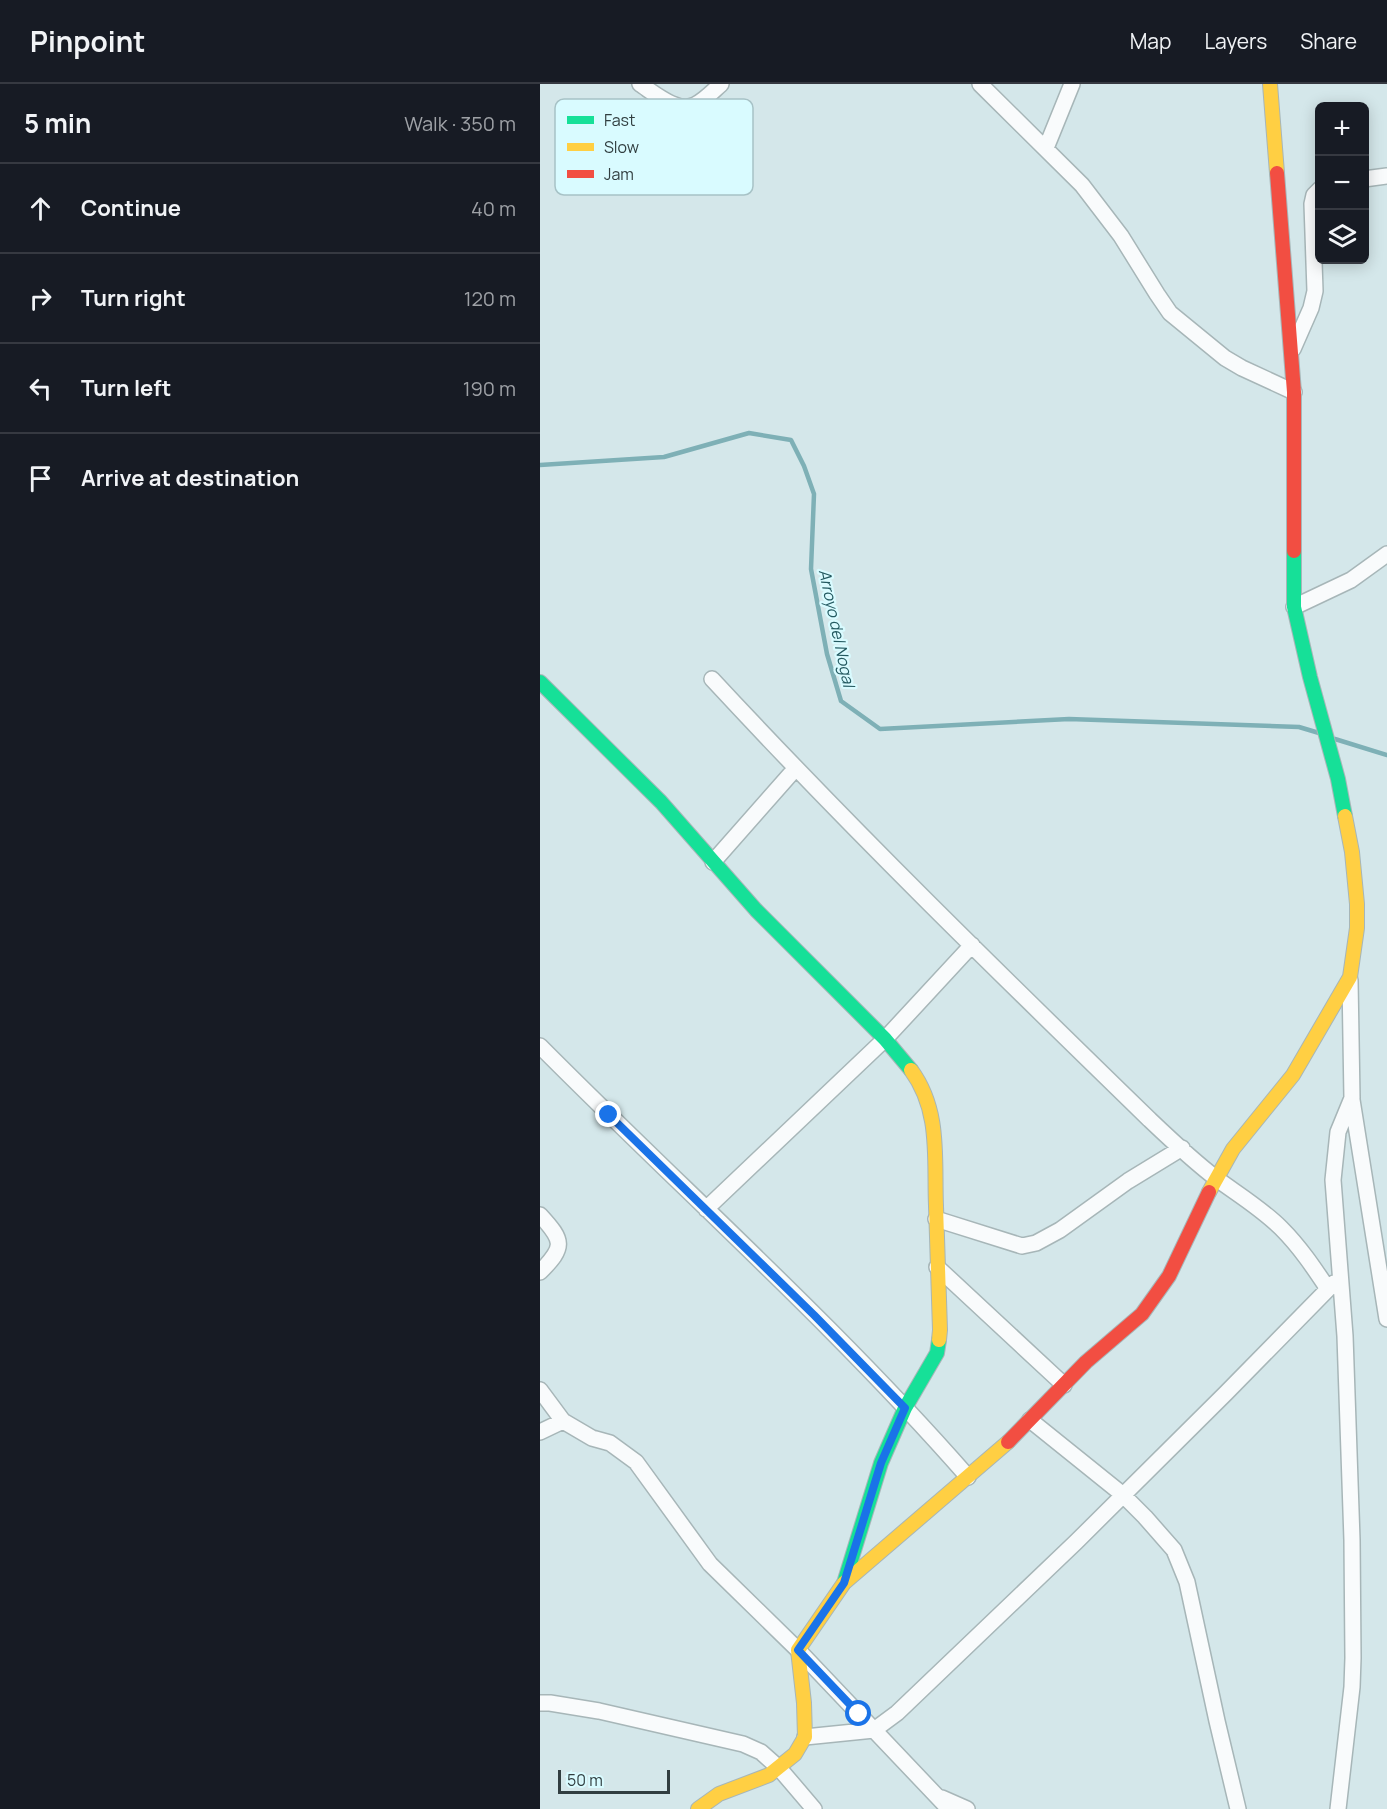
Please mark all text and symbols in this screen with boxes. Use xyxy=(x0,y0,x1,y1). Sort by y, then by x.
text: Pinpoint xyxy=(30,22,145,60)
text: Map xyxy=(1130,27,1171,55)
text: Layers xyxy=(1204,27,1267,55)
text: Share xyxy=(1300,27,1357,55)
legend xyxy=(555,99,753,195)
map controls xyxy=(1315,102,1369,264)
button: + xyxy=(1315,102,1369,156)
text: 5 min xyxy=(24,105,91,141)
text: Fast xyxy=(604,109,635,131)
text: Walk · 350 m xyxy=(404,110,516,137)
text: Slow xyxy=(604,136,639,158)
button: − xyxy=(1315,156,1369,210)
text: Jam xyxy=(604,163,634,185)
icon: ahead xyxy=(24,192,57,225)
text: Continue xyxy=(81,193,181,223)
text: 40 m xyxy=(471,195,516,222)
button: layers xyxy=(1315,210,1369,264)
icon: right xyxy=(24,282,57,315)
text: Turn right xyxy=(81,283,186,313)
text: 120 m xyxy=(464,285,516,312)
icon: left xyxy=(24,372,57,405)
text: Turn left xyxy=(81,373,171,403)
text: 190 m xyxy=(463,375,516,402)
icon: arrive xyxy=(24,462,57,495)
text: Arrive at destination xyxy=(81,463,299,493)
water label: Arroyo del Nogal xyxy=(814,567,861,691)
route end xyxy=(595,1101,621,1127)
route start xyxy=(845,1700,871,1726)
scale bar xyxy=(558,1767,670,1794)
text: 50 m xyxy=(567,1769,603,1791)

